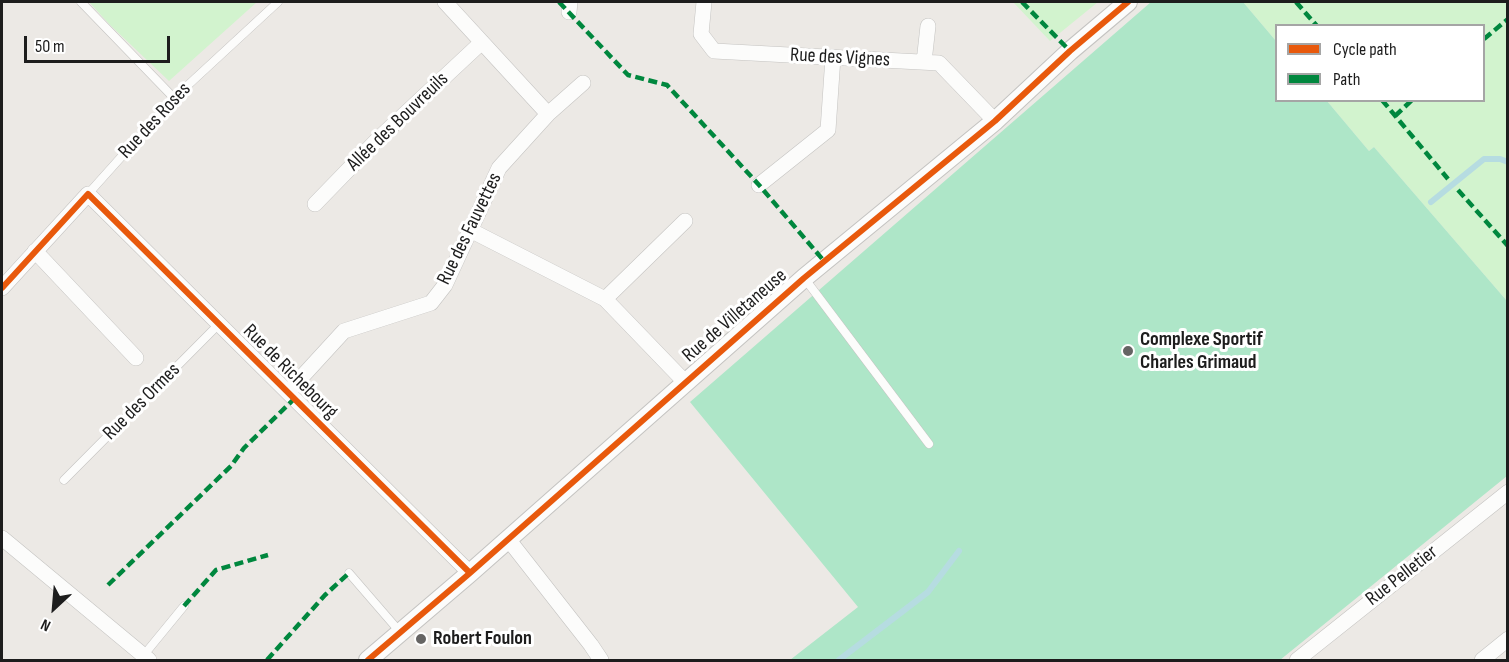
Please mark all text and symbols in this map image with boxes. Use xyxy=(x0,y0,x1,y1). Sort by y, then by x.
scale bar xyxy=(27,24,172,62)
legend xyxy=(1275,24,1485,102)
text: 50 m xyxy=(35,36,65,57)
text: Cycle path xyxy=(1333,39,1397,60)
street label: Rue des Vignes xyxy=(789,43,891,73)
street label: Allée des Bouvreuils xyxy=(342,68,454,176)
text: Path xyxy=(1333,69,1361,90)
street label: Rue des Roses xyxy=(114,78,196,164)
street label: Rue des Fauvettes xyxy=(433,169,507,289)
street label: Rue de Villetaneuse xyxy=(678,264,792,368)
street label: Rue de Richebourg xyxy=(238,320,342,424)
place label: Complexe Sportif Charles Grimaud xyxy=(1140,328,1263,375)
marker: Complexe Sportif Charles Grimaud xyxy=(1121,344,1135,358)
street label: Rue des Ormes xyxy=(98,358,186,446)
street label: Rue Pelletier xyxy=(1361,541,1443,611)
north arrow xyxy=(24,578,84,638)
text: N xyxy=(38,614,54,635)
place label: Robert Foulon xyxy=(433,627,532,651)
marker: Robert Foulon xyxy=(414,632,428,646)

